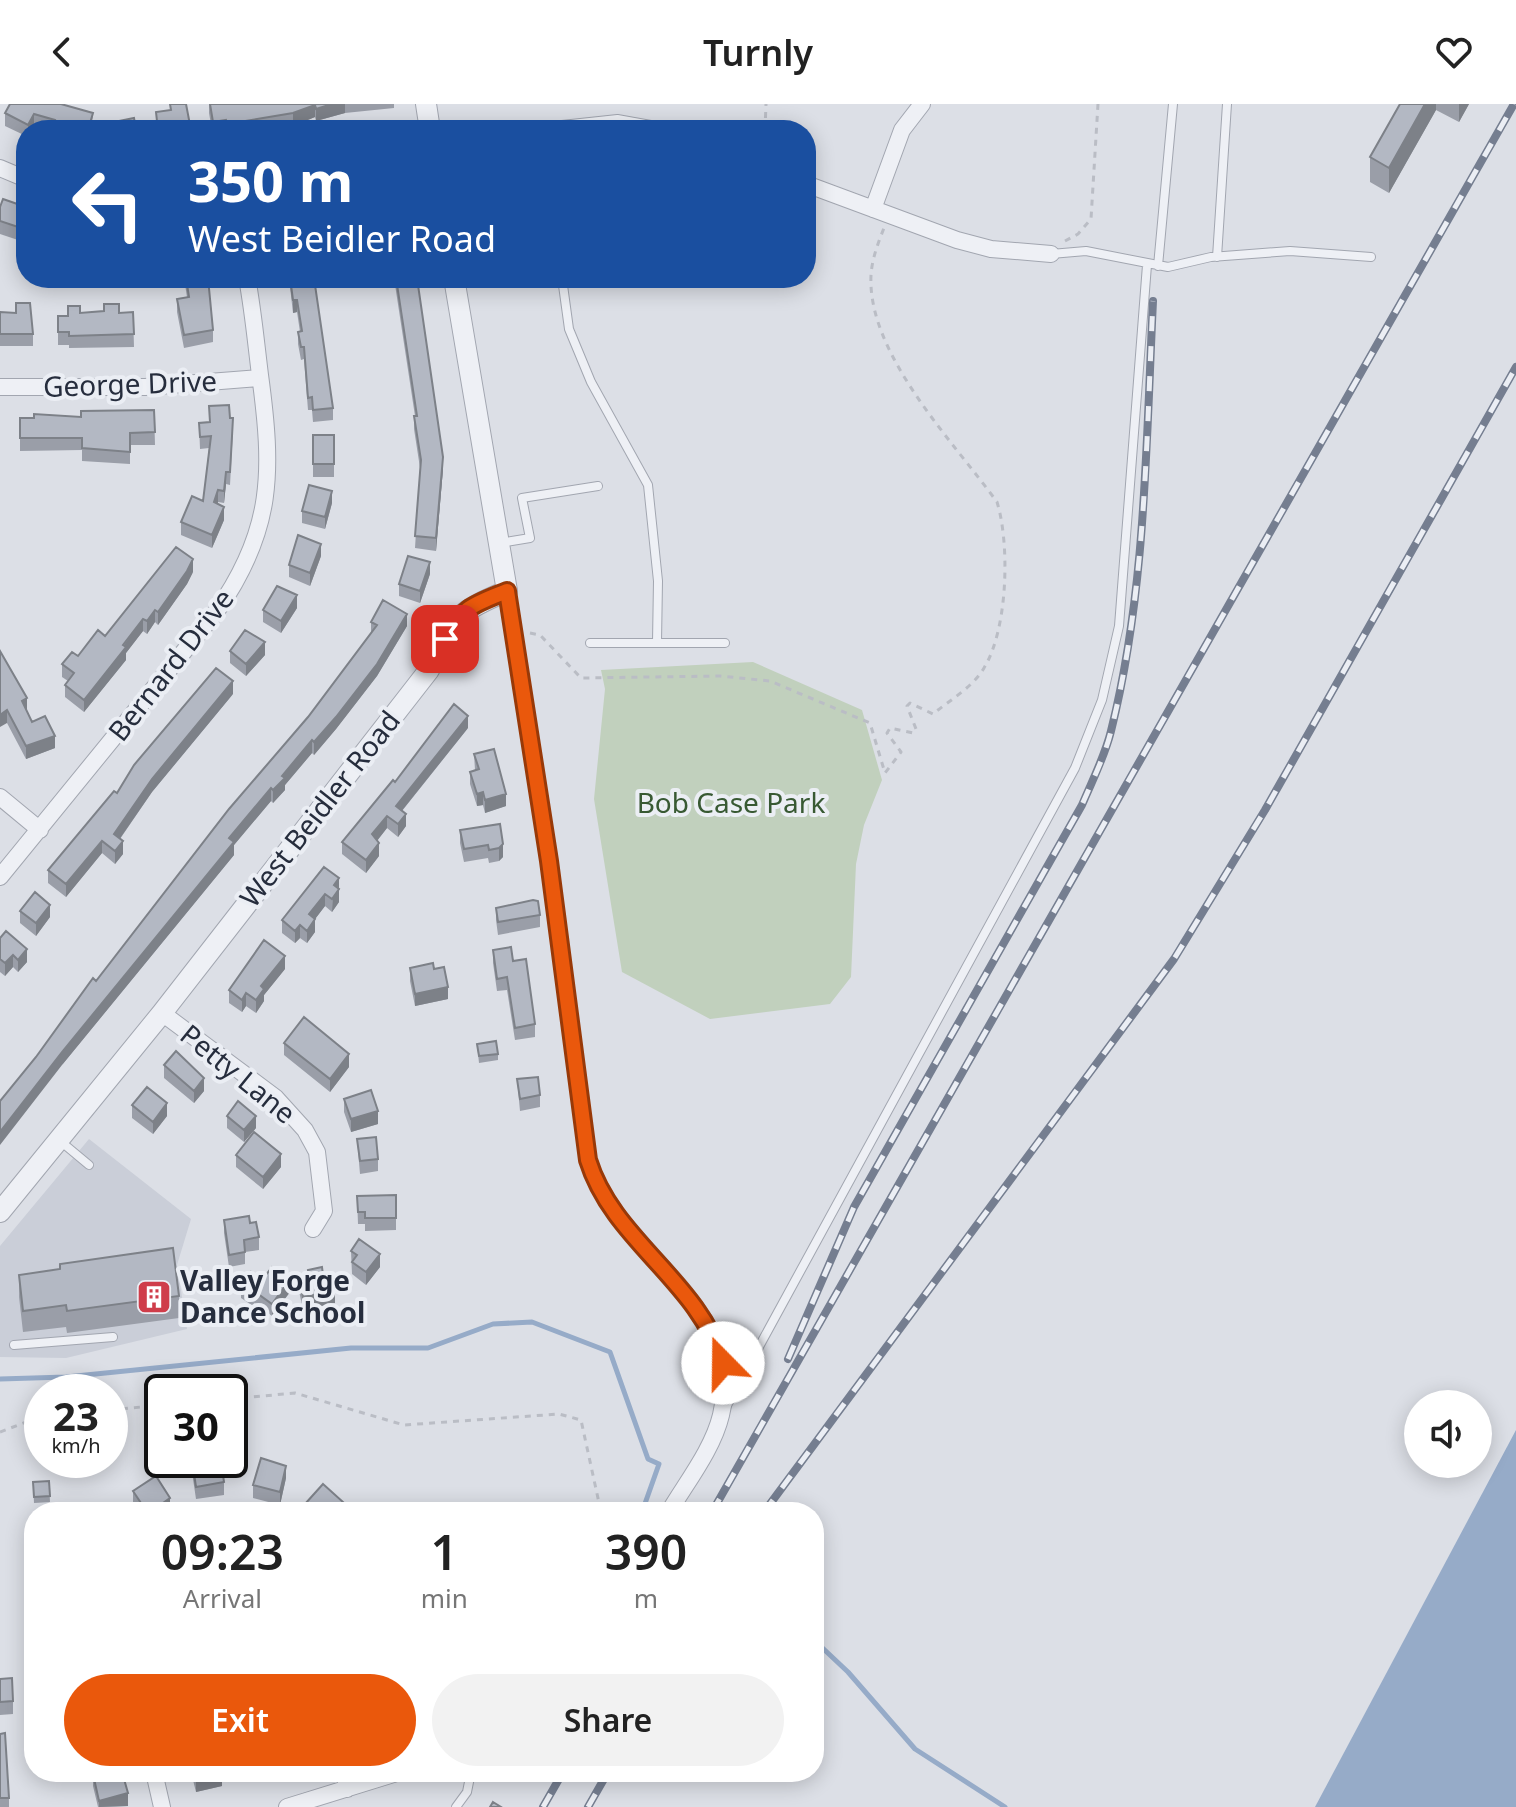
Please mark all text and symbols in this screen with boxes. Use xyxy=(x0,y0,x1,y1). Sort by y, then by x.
text: Turnly xyxy=(703,28,813,77)
icon: back xyxy=(40,30,84,74)
icon: heart xyxy=(1432,30,1476,74)
text: 350 m xyxy=(188,142,353,218)
icon: left xyxy=(56,152,160,256)
text: West Beidler Road xyxy=(188,214,496,263)
street label: George Drive xyxy=(42,361,218,405)
street label: Bernard Drive xyxy=(99,580,242,748)
pin xyxy=(411,605,479,673)
icon: arrive xyxy=(423,617,467,661)
street label: West Beidler Road xyxy=(230,702,408,915)
park label: Bob Case Park xyxy=(637,783,825,821)
street label: Petty Lane xyxy=(173,1015,304,1131)
place label: Valley Forge Dance School xyxy=(180,1261,365,1331)
building icon: Valley Forge Dance School xyxy=(135,1278,173,1316)
position arrow xyxy=(681,1321,765,1405)
speed limit sign: 30 xyxy=(144,1374,248,1478)
text: 23 xyxy=(53,1388,99,1443)
map controls xyxy=(1404,1390,1492,1478)
button: sound xyxy=(1404,1390,1492,1478)
text: km/h xyxy=(51,1432,101,1459)
text: 09:23 xyxy=(161,1519,284,1584)
text: 1 xyxy=(431,1519,458,1584)
text: 390 xyxy=(605,1519,687,1584)
text: Arrival xyxy=(183,1580,262,1616)
text: min xyxy=(421,1580,468,1616)
text: m xyxy=(634,1580,658,1616)
button: Exit xyxy=(64,1674,416,1766)
button: Share xyxy=(432,1674,784,1766)

